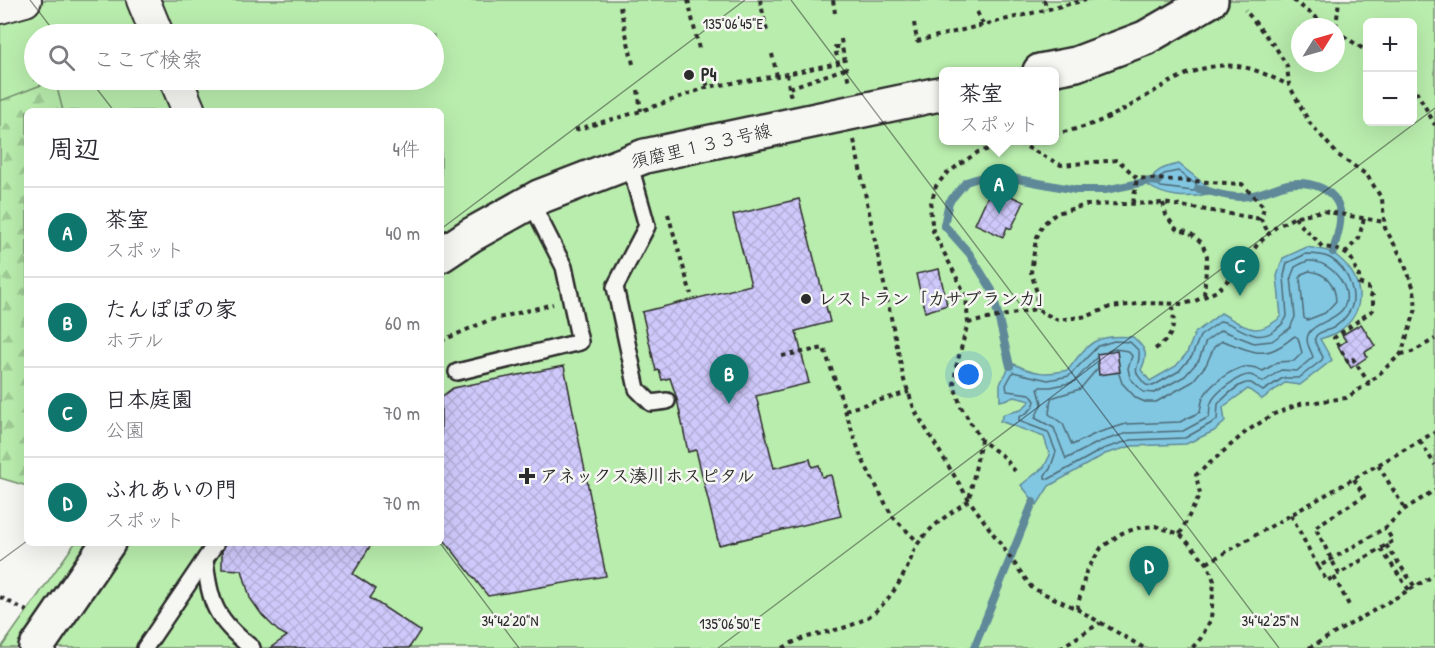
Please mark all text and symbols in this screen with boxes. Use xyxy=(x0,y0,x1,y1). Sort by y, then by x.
text: 135°06'45"E xyxy=(703,13,764,34)
north arrow xyxy=(1291,18,1345,72)
map controls xyxy=(1363,18,1417,126)
button: + xyxy=(1363,18,1417,72)
search box xyxy=(24,24,444,90)
icon: search xyxy=(45,41,78,74)
text: ここで検索 xyxy=(93,44,203,74)
place label: P4 xyxy=(701,62,717,87)
popup xyxy=(939,67,1059,145)
marker: P4 xyxy=(682,68,696,82)
button: − xyxy=(1363,72,1417,126)
text: 茶室 xyxy=(959,78,1003,108)
text: スポット xyxy=(959,110,1039,137)
street label: 須磨里１３３号線 xyxy=(628,117,774,174)
text: 周辺 xyxy=(48,131,100,166)
text: 4件 xyxy=(393,135,420,162)
pin: A xyxy=(980,164,1018,214)
text: 茶室 xyxy=(105,204,149,234)
text: A xyxy=(63,219,72,246)
text: 40 m xyxy=(385,219,420,246)
text: スポット xyxy=(105,236,185,263)
pin: C xyxy=(1220,246,1260,296)
place label: レストラン「カサブランカ」 xyxy=(818,286,1054,311)
marker: レストラン「カサブランカ」 xyxy=(799,292,813,306)
text: たんぽぽの家 xyxy=(105,294,237,324)
text: B xyxy=(62,309,73,336)
text: 60 m xyxy=(385,309,420,336)
text: ホテル xyxy=(105,326,164,353)
pin: B xyxy=(710,354,748,404)
your location xyxy=(954,360,983,389)
text: 日本庭園 xyxy=(105,384,193,414)
text: C xyxy=(62,399,73,426)
text: 70 m xyxy=(383,399,420,426)
text: 公園 xyxy=(105,416,145,443)
place label: アネックス湊川ホスピタル xyxy=(540,463,755,488)
marker: アネックス湊川ホスピタル xyxy=(518,467,536,485)
text: ふれあいの門 xyxy=(105,474,237,504)
text: D xyxy=(63,489,72,516)
text: 70 m xyxy=(383,489,420,516)
text: スポット xyxy=(105,506,185,533)
pin: D xyxy=(1130,546,1168,596)
text: 34°42'20"N xyxy=(481,610,539,631)
text: 34°42'25"N xyxy=(1242,610,1298,631)
text: 135°06'50"E xyxy=(699,613,761,634)

